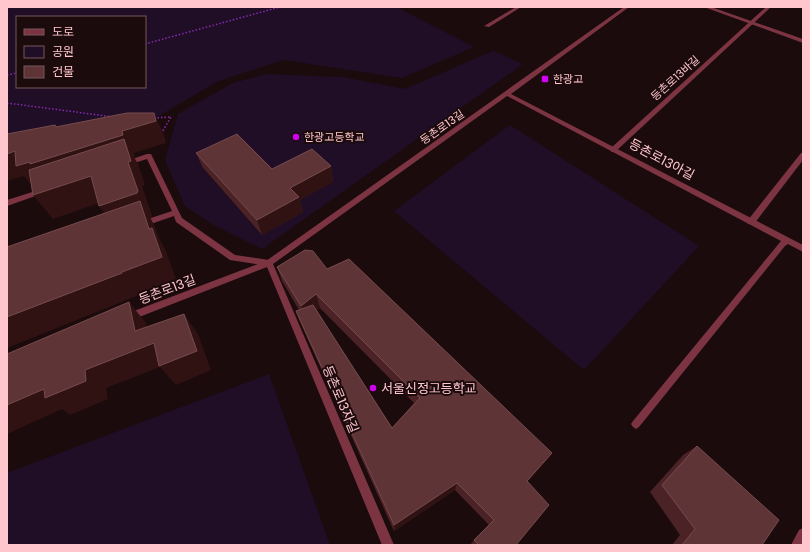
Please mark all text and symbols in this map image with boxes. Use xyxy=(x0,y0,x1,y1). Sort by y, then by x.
legend xyxy=(16,16,146,88)
text: 도로 xyxy=(52,23,74,40)
text: 공원 xyxy=(52,43,74,60)
street label: 등촌로13바길 xyxy=(647,52,703,104)
text: 건물 xyxy=(52,63,74,80)
place label: 한광고 xyxy=(553,71,583,87)
marker: 한광고 xyxy=(540,74,550,84)
street label: 등촌로13길 xyxy=(417,106,467,148)
place label: 한광고등학교 xyxy=(304,129,365,145)
marker: 한광고등학교 xyxy=(291,132,301,142)
street label: 등촌로13아길 xyxy=(626,134,698,185)
street label: 등촌로13길 xyxy=(136,270,198,309)
street label: 등촌로13자길 xyxy=(318,363,363,436)
place label: 서울신정고등학교 xyxy=(381,379,477,398)
marker: 서울신정고등학교 xyxy=(368,383,378,393)

